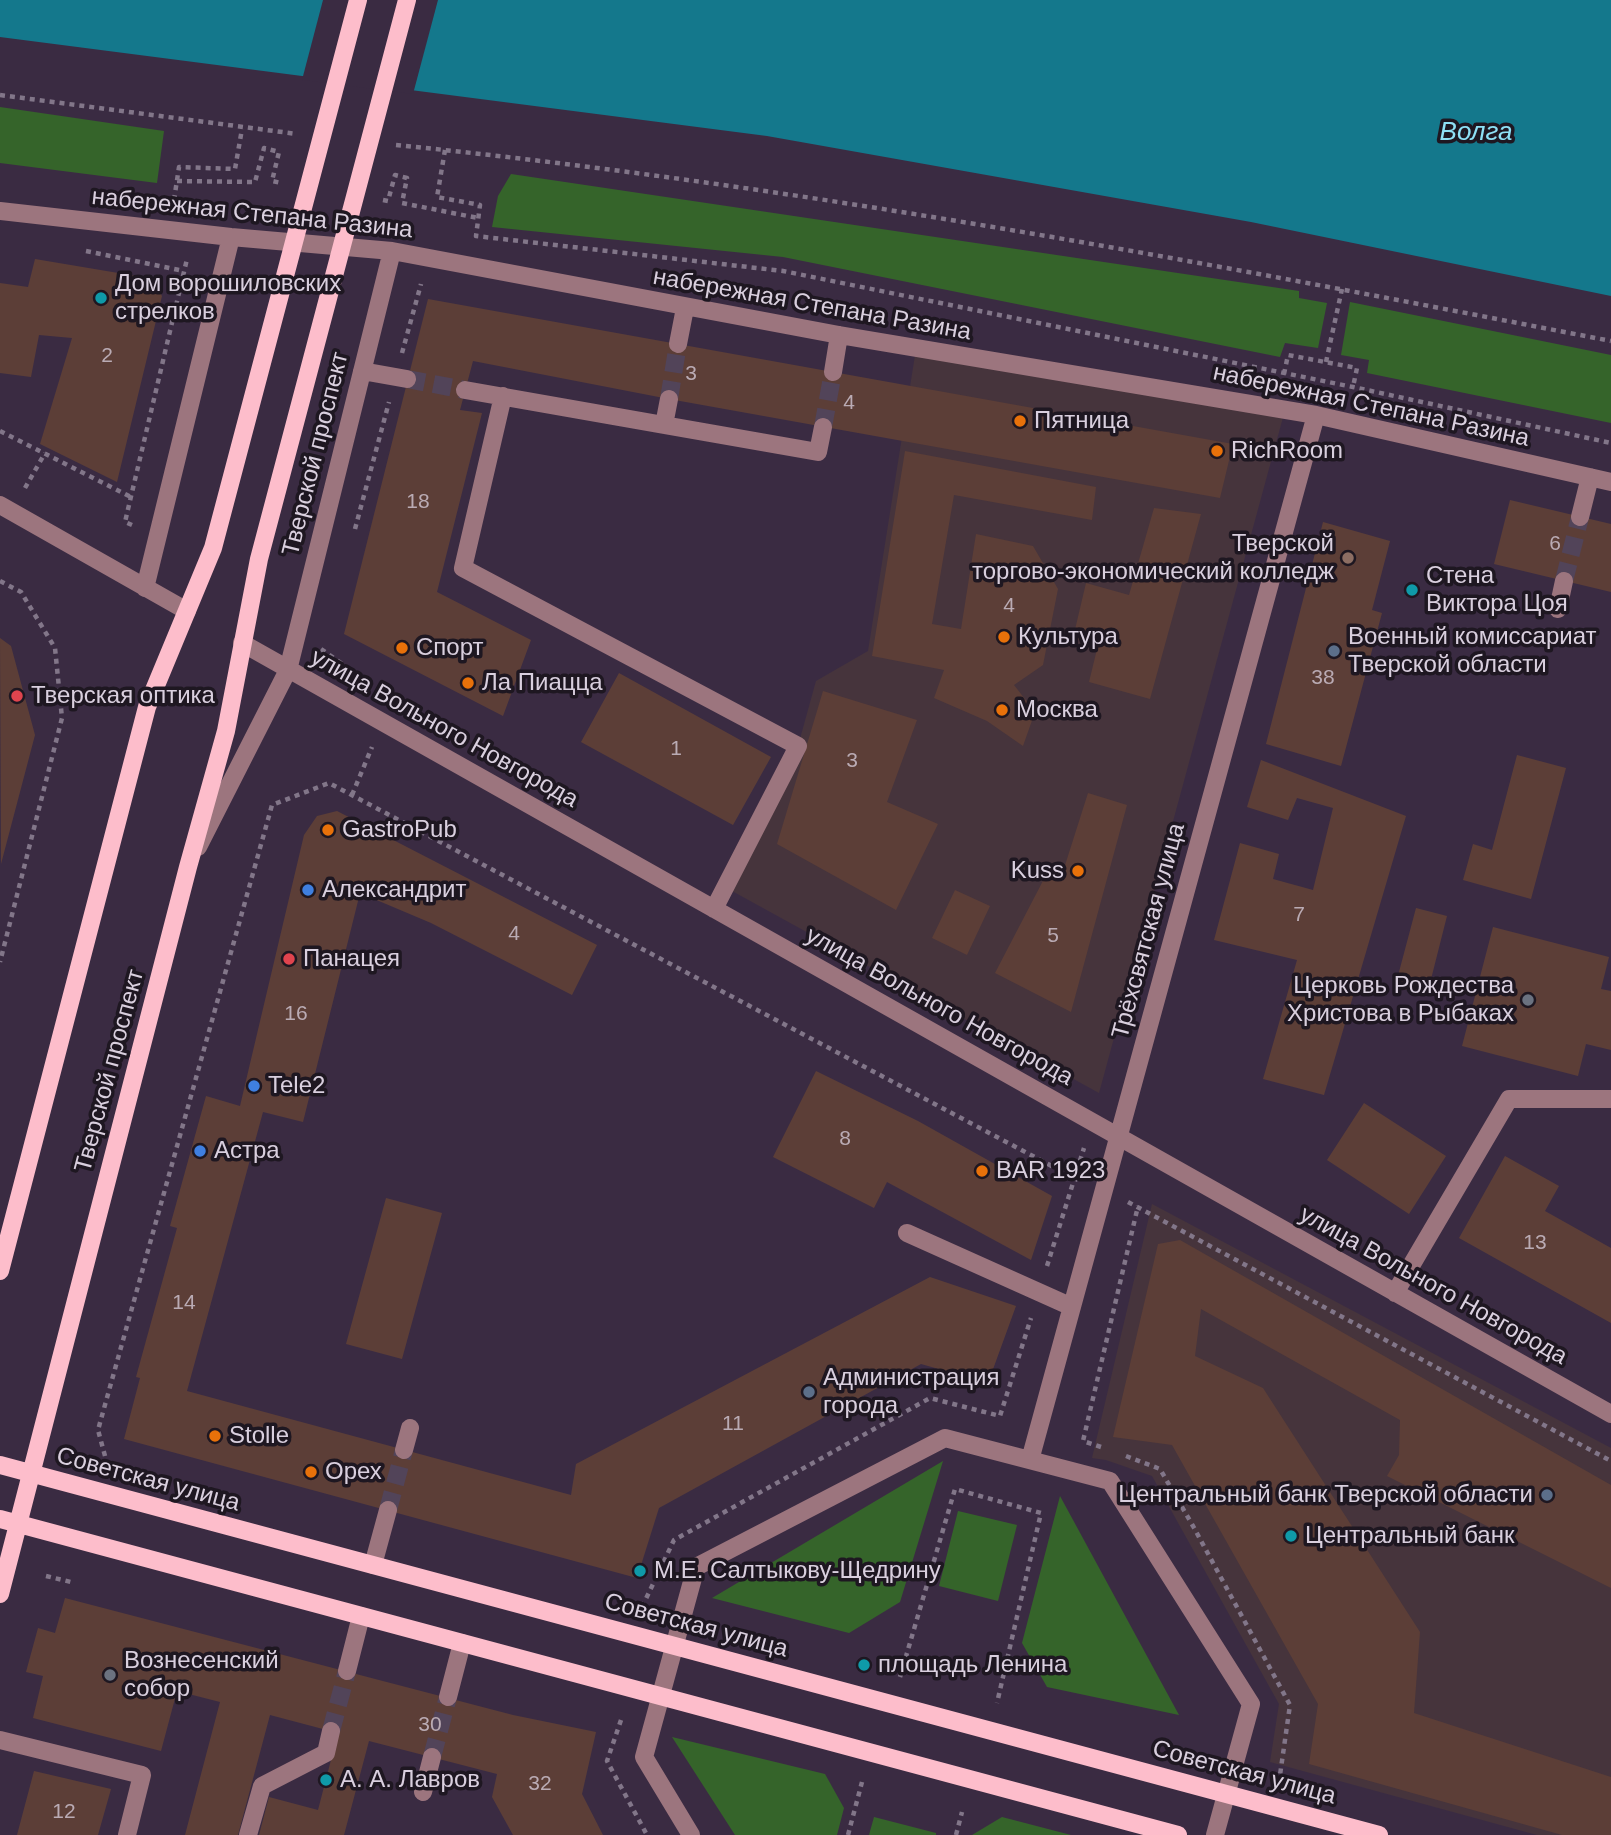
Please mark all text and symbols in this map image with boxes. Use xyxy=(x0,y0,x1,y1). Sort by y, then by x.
water label: Волга xyxy=(1440,117,1512,149)
street label: набережная Степана Разина xyxy=(90,183,414,245)
street label: набережная Степана Разина xyxy=(651,263,973,347)
place label: Дом ворошиловских стрелков xyxy=(115,270,341,326)
marker: Дом ворошиловских стрелков xyxy=(93,290,109,306)
house number: 2 xyxy=(101,343,113,369)
street label: Тверской проспект xyxy=(277,349,355,559)
street label: набережная Степана Разина xyxy=(1210,358,1532,454)
house number: 3 xyxy=(685,361,697,387)
house number: 4 xyxy=(843,390,855,416)
place label: Пятница xyxy=(1034,407,1129,435)
marker: Пятница xyxy=(1012,413,1028,429)
place label: RichRoom xyxy=(1231,437,1343,465)
marker: RichRoom xyxy=(1209,443,1225,459)
house number: 18 xyxy=(406,489,430,515)
place label: Тверской торгово-экономический колледж xyxy=(972,530,1334,586)
house number: 6 xyxy=(1549,531,1561,557)
marker: Тверской торгово-экономический колледж xyxy=(1340,550,1356,566)
place label: Стена Виктора Цоя xyxy=(1426,562,1568,618)
marker: Стена Виктора Цоя xyxy=(1404,582,1420,598)
house number: 4 xyxy=(1003,593,1015,619)
place label: Культура xyxy=(1018,623,1118,651)
place label: Военный комиссариат Тверской области xyxy=(1348,623,1596,679)
marker: Культура xyxy=(996,629,1012,645)
place label: Спорт xyxy=(416,634,483,662)
marker: Спорт xyxy=(394,640,410,656)
street label: улица Вольного Новгорода xyxy=(305,643,583,815)
marker: Военный комиссариат Тверской области xyxy=(1326,643,1342,659)
house number: 38 xyxy=(1311,665,1335,691)
place label: Ла Пиацца xyxy=(482,669,603,697)
marker: Ла Пиацца xyxy=(460,675,476,691)
place label: Тверская оптика xyxy=(31,682,215,710)
marker: Тверская оптика xyxy=(9,688,25,704)
place label: Москва xyxy=(1016,696,1098,724)
marker: Москва xyxy=(994,702,1010,718)
house number: 1 xyxy=(670,736,682,762)
house number: 3 xyxy=(846,748,858,774)
place label: GastroPub xyxy=(342,816,457,844)
street label: Трёхсвятская улица xyxy=(1106,820,1192,1042)
marker: GastroPub xyxy=(320,822,336,838)
place label: Kuss xyxy=(1011,857,1064,885)
marker: Kuss xyxy=(1070,863,1086,879)
place label: Александрит xyxy=(322,876,466,904)
marker: Александрит xyxy=(300,882,316,898)
house number: 7 xyxy=(1293,902,1305,928)
house number: 4 xyxy=(508,921,520,947)
street label: улица Вольного Новгорода xyxy=(800,921,1078,1093)
house number: 5 xyxy=(1047,923,1059,949)
place label: Панацея xyxy=(303,945,400,973)
marker: Панацея xyxy=(281,951,297,967)
street label: Тверской проспект xyxy=(69,966,151,1176)
place label: Церковь Рождества Христова в Рыбаках xyxy=(1287,972,1514,1028)
marker: Церковь Рождества Христова в Рыбаках xyxy=(1520,992,1536,1008)
house number: 16 xyxy=(284,1001,308,1027)
place label: Tele2 xyxy=(268,1072,325,1100)
marker: Tele2 xyxy=(246,1078,262,1094)
house number: 8 xyxy=(839,1126,851,1152)
place label: Астра xyxy=(214,1137,280,1165)
marker: Астра xyxy=(192,1143,208,1159)
place label: BAR 1923 xyxy=(996,1157,1105,1185)
marker: BAR 1923 xyxy=(974,1163,990,1179)
street label: улица Вольного Новгорода xyxy=(1294,1200,1572,1372)
house number: 13 xyxy=(1523,1230,1547,1256)
house number: 14 xyxy=(172,1290,196,1316)
place label: Администрация города xyxy=(823,1364,999,1420)
marker: Администрация города xyxy=(801,1384,817,1400)
house number: 11 xyxy=(722,1411,744,1437)
place label: Stolle xyxy=(229,1422,289,1450)
marker: Stolle xyxy=(207,1428,223,1444)
street label: Советская улица xyxy=(53,1442,243,1518)
place label: Орех xyxy=(325,1458,382,1486)
marker: Орех xyxy=(303,1464,319,1480)
place label: Центральный банк Тверской области xyxy=(1118,1481,1533,1509)
marker: Центральный банк Тверской области xyxy=(1539,1487,1555,1503)
place label: Центральный банк xyxy=(1305,1522,1514,1550)
marker: Центральный банк xyxy=(1283,1528,1299,1544)
place label: М.Е. Салтыкову-Щедрину xyxy=(654,1557,941,1585)
marker: М.Е. Салтыкову-Щедрину xyxy=(632,1563,648,1579)
street label: Советская улица xyxy=(601,1588,791,1664)
place label: Вознесенский собор xyxy=(124,1647,279,1703)
place label: площадь Ленина xyxy=(878,1651,1067,1679)
marker: площадь Ленина xyxy=(856,1657,872,1673)
marker: Вознесенский собор xyxy=(102,1667,118,1683)
house number: 30 xyxy=(418,1712,442,1738)
street label: Советская улица xyxy=(1149,1735,1339,1811)
place label: А. А. Лавров xyxy=(340,1766,480,1794)
house number: 32 xyxy=(528,1771,552,1797)
marker: А. А. Лавров xyxy=(318,1772,334,1788)
house number: 12 xyxy=(52,1799,76,1825)

